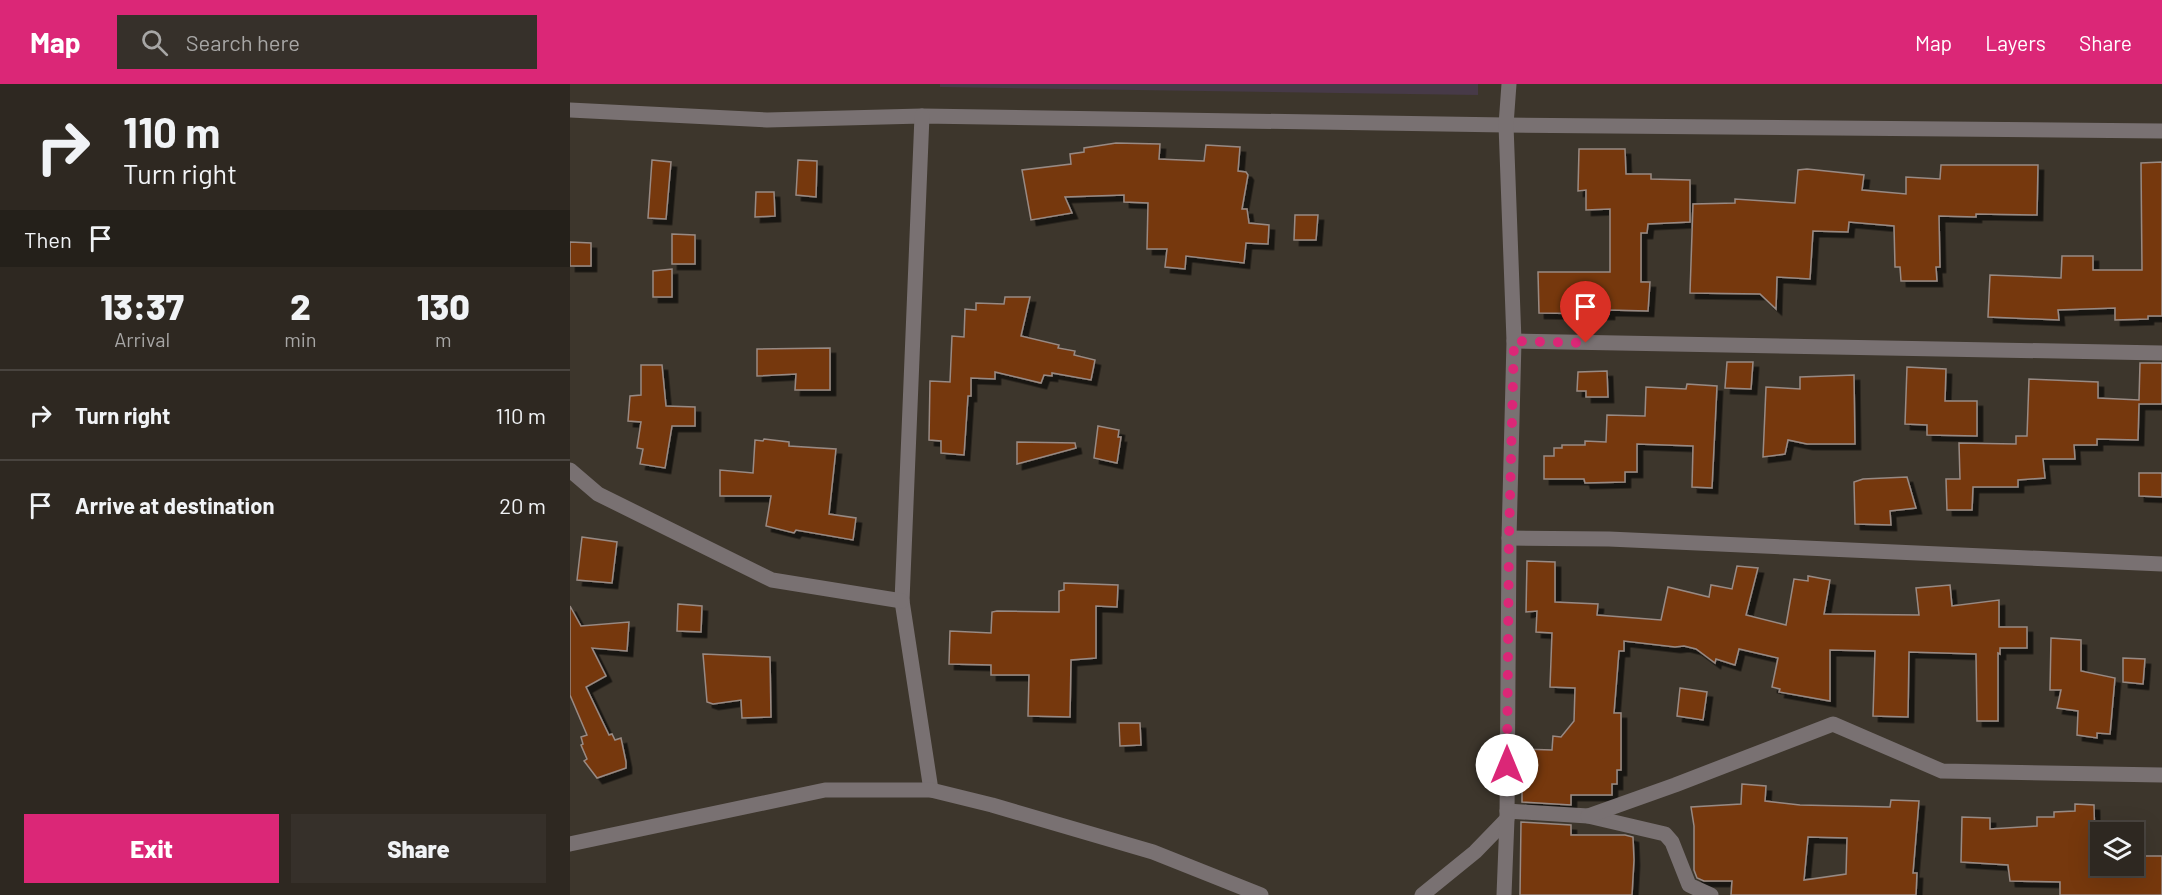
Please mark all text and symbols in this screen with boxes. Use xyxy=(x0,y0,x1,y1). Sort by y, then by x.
search box xyxy=(117,15,537,69)
text: Map xyxy=(30,25,81,59)
icon: search xyxy=(138,26,171,59)
text: Search here xyxy=(186,29,300,55)
text: Map xyxy=(1915,30,1952,55)
text: Layers xyxy=(1985,30,2046,55)
text: Share xyxy=(2079,30,2132,55)
text: 110 m xyxy=(123,106,220,156)
icon: right xyxy=(24,108,102,186)
text: Turn right xyxy=(123,157,237,189)
icon: arrive xyxy=(84,222,117,255)
text: Then xyxy=(24,226,72,252)
pin xyxy=(1560,281,1611,343)
text: 13:37 xyxy=(100,284,184,327)
text: 2 xyxy=(290,284,311,327)
text: 130 xyxy=(417,284,470,327)
icon: arrive xyxy=(1569,290,1602,323)
text: Arrival xyxy=(114,327,170,351)
text: min xyxy=(284,327,317,351)
text: m xyxy=(435,327,452,351)
icon: right xyxy=(24,399,57,432)
text: Turn right xyxy=(75,402,170,428)
text: 110 m xyxy=(496,402,546,428)
icon: arrive xyxy=(24,489,57,522)
text: Arrive at destination xyxy=(75,492,274,518)
text: 20 m xyxy=(499,492,546,518)
position arrow xyxy=(1475,733,1539,797)
button: Exit xyxy=(24,814,279,883)
button: Share xyxy=(291,814,546,883)
map controls xyxy=(2090,822,2144,876)
button: layers xyxy=(2090,822,2144,876)

